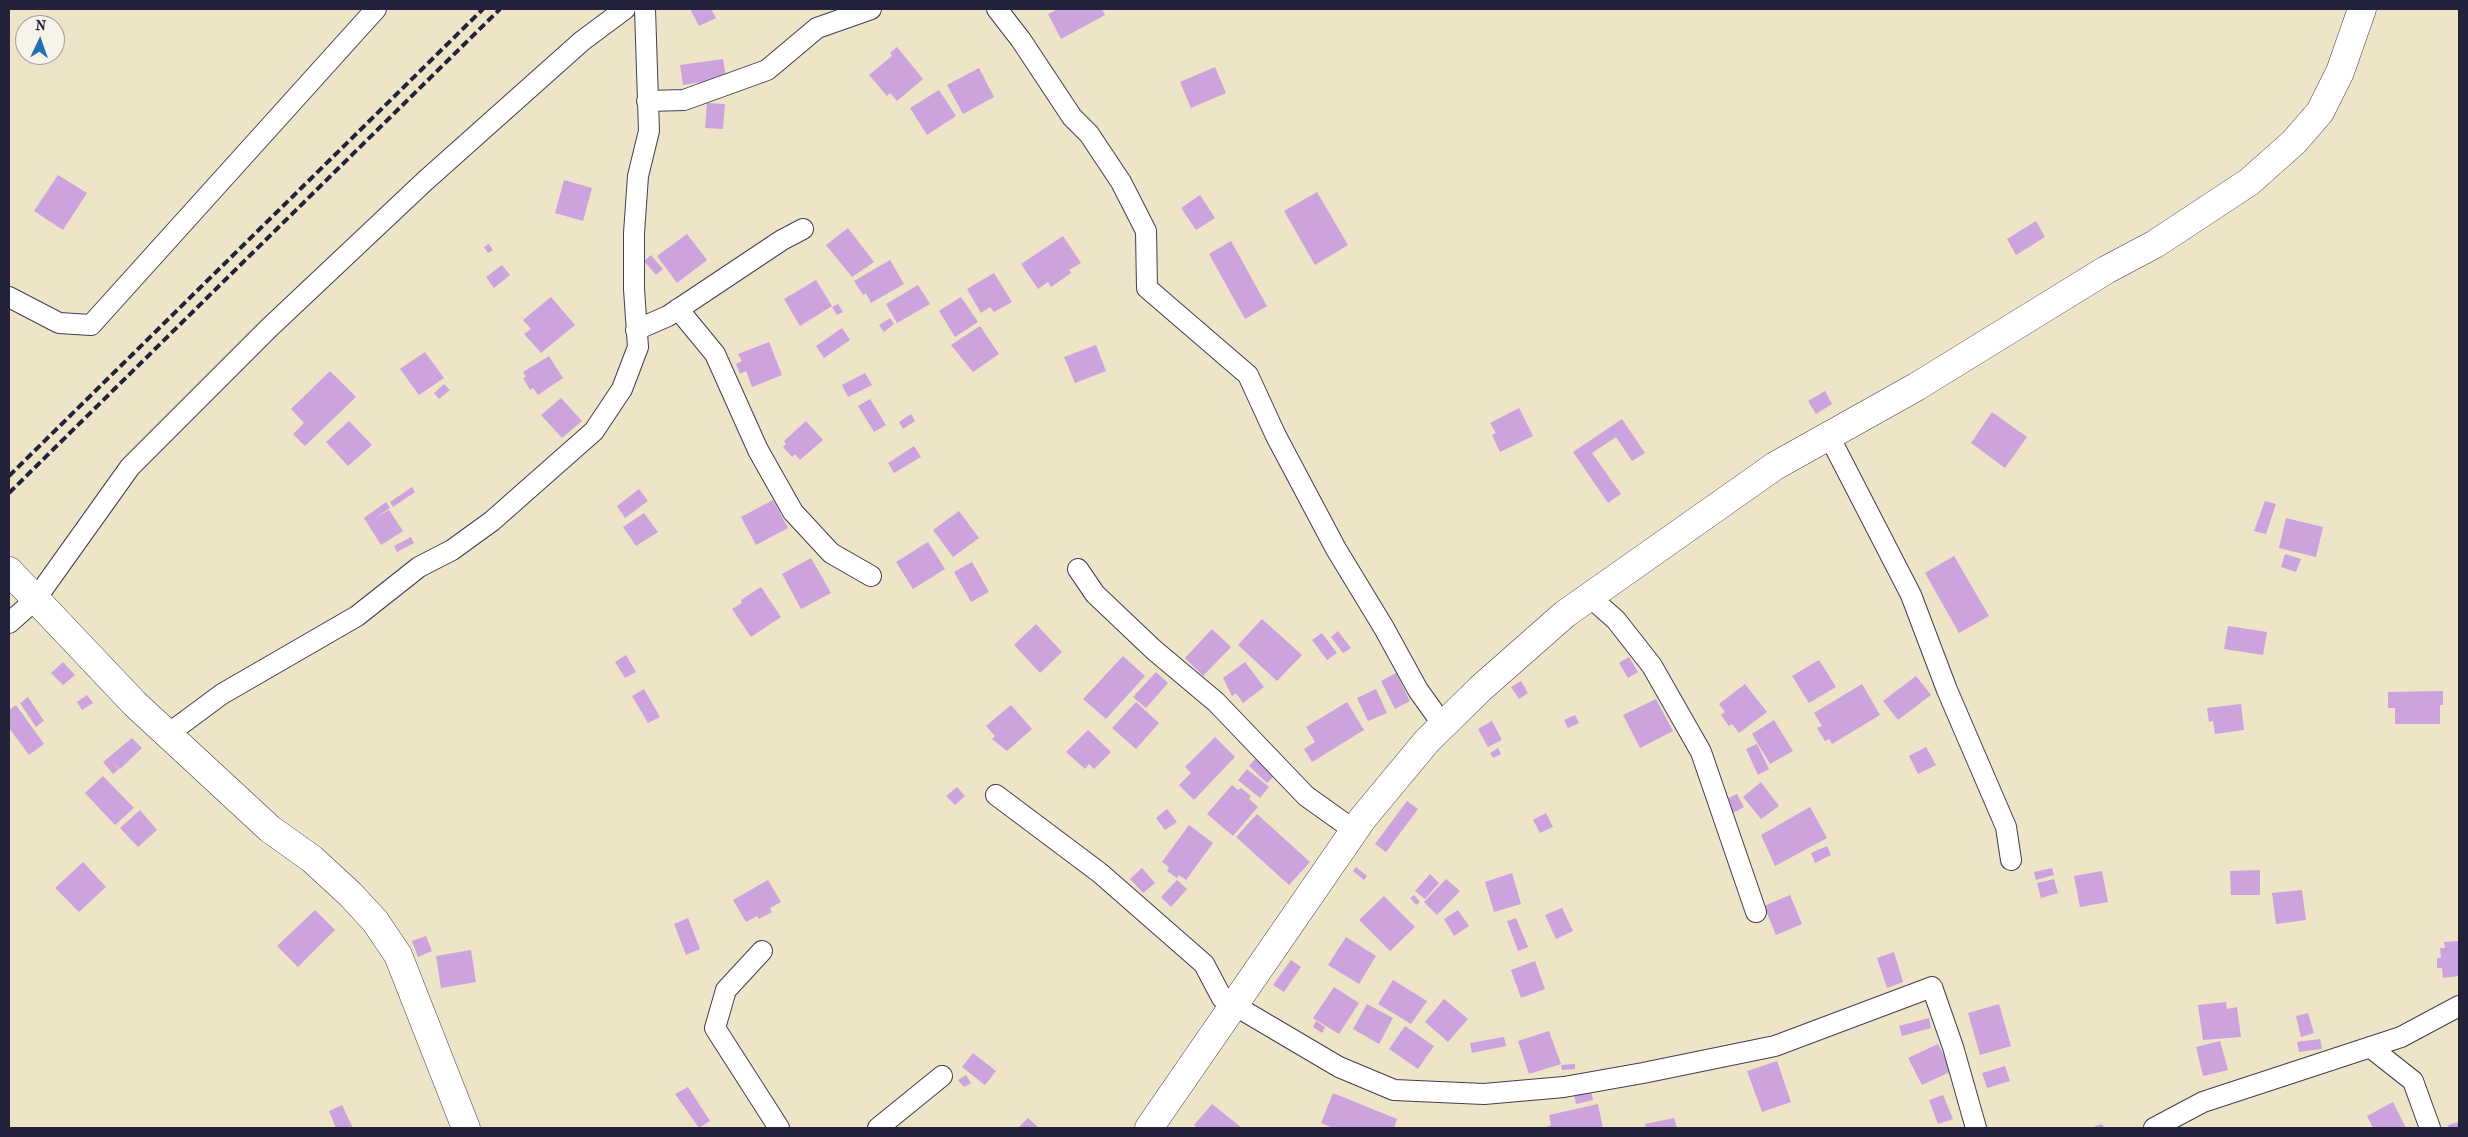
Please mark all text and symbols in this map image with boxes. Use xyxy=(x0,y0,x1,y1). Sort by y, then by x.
north arrow xyxy=(15,15,65,65)
text: N xyxy=(35,17,47,34)

